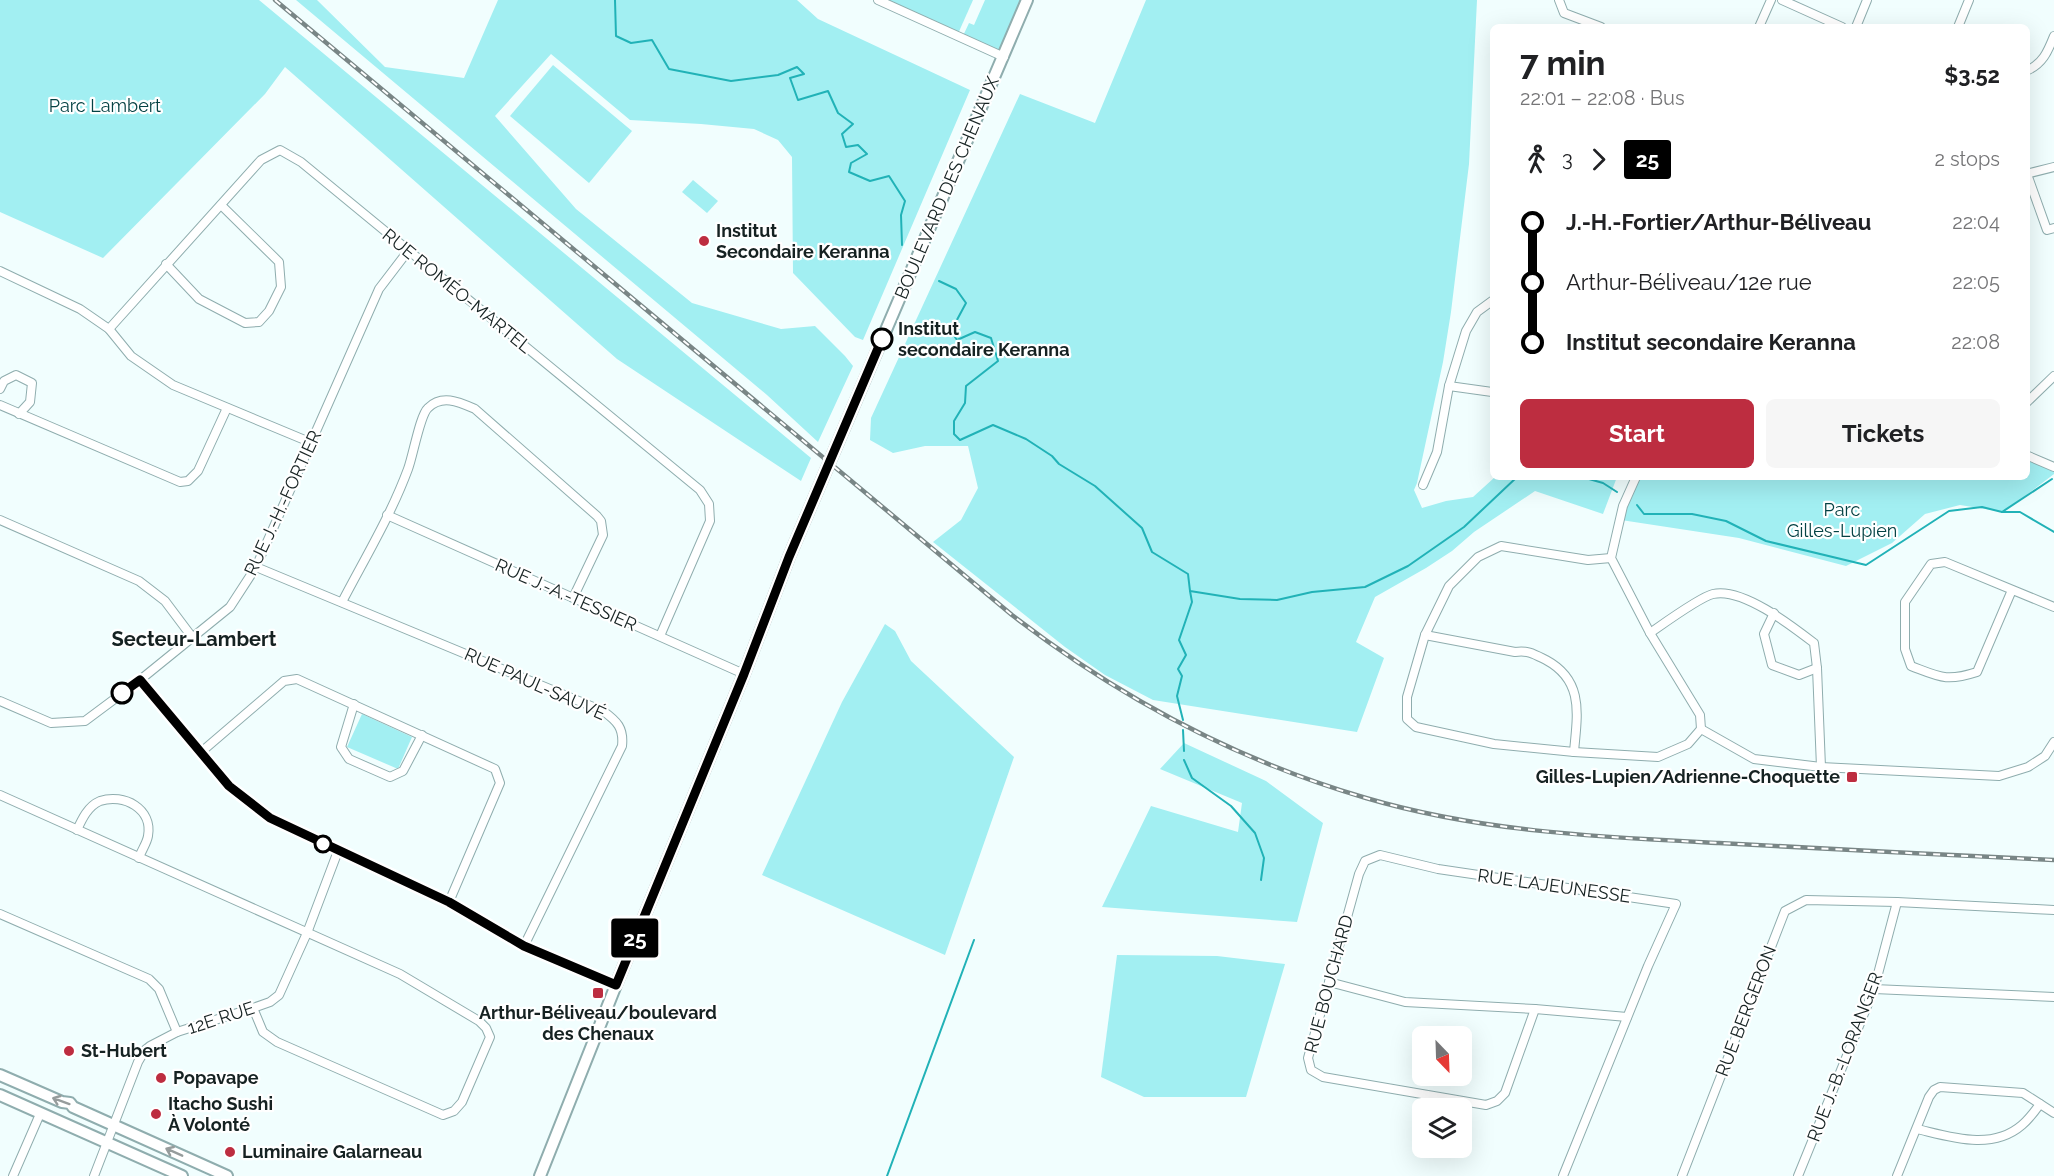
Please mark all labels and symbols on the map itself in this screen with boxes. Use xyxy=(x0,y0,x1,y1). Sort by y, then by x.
street label: BOULEVARD DES CHENAUX xyxy=(890,73,1003,302)
park label: Parc Lambert xyxy=(49,95,161,116)
place label: Institut Secondaire Keranna xyxy=(716,220,890,262)
street label: RUE ROMÉO-MARTEL xyxy=(379,223,537,358)
marker: Institut Secondaire Keranna xyxy=(697,234,711,248)
place label: Institut secondaire Keranna xyxy=(898,318,1070,360)
marker: Institut secondaire Keranna xyxy=(871,328,893,350)
street label: RUE J.-H.-FORTIER xyxy=(240,427,326,579)
park label: Parc Gilles-Lupien xyxy=(1787,499,1897,541)
street label: RUE J.-A.-TESSIER xyxy=(492,554,640,635)
district label: Secteur-Lambert xyxy=(112,627,277,651)
street label: RUE PAUL-SAUVÉ xyxy=(461,642,610,724)
unlabelled marker xyxy=(111,682,133,704)
place label: Gilles-Lupien/Adrienne-Choquette xyxy=(1536,766,1840,787)
marker: Gilles-Lupien/Adrienne-Choquette xyxy=(1845,770,1859,784)
unlabelled marker xyxy=(314,835,332,853)
street label: RUE LAJEUNESSE xyxy=(1476,864,1632,907)
street label: RUE BOUCHARD xyxy=(1300,912,1357,1055)
line badge: 25 xyxy=(608,918,662,958)
street label: RUE BERGERON xyxy=(1711,942,1780,1079)
street label: RUE J.-B.-LORANGER xyxy=(1803,969,1887,1144)
marker: Arthur-Béliveau/boulevard des Chenaux xyxy=(591,986,605,1000)
street label: 12E RUE xyxy=(185,997,257,1038)
place label: Arthur-Béliveau/boulevard des Chenaux xyxy=(479,1002,717,1044)
north arrow xyxy=(1412,1026,1472,1086)
place label: St-Hubert xyxy=(81,1040,167,1061)
marker: St-Hubert xyxy=(62,1044,76,1058)
place label: Popavape xyxy=(173,1067,259,1088)
marker: Popavape xyxy=(154,1071,168,1085)
place label: Itacho Sushi À Volonté xyxy=(168,1093,273,1135)
one-way arrow xyxy=(52,1094,71,1105)
marker: Itacho Sushi À Volonté xyxy=(149,1107,163,1121)
place label: Luminaire Galarneau xyxy=(242,1141,422,1162)
marker: Luminaire Galarneau xyxy=(223,1145,237,1159)
one-way arrow xyxy=(165,1146,184,1157)

